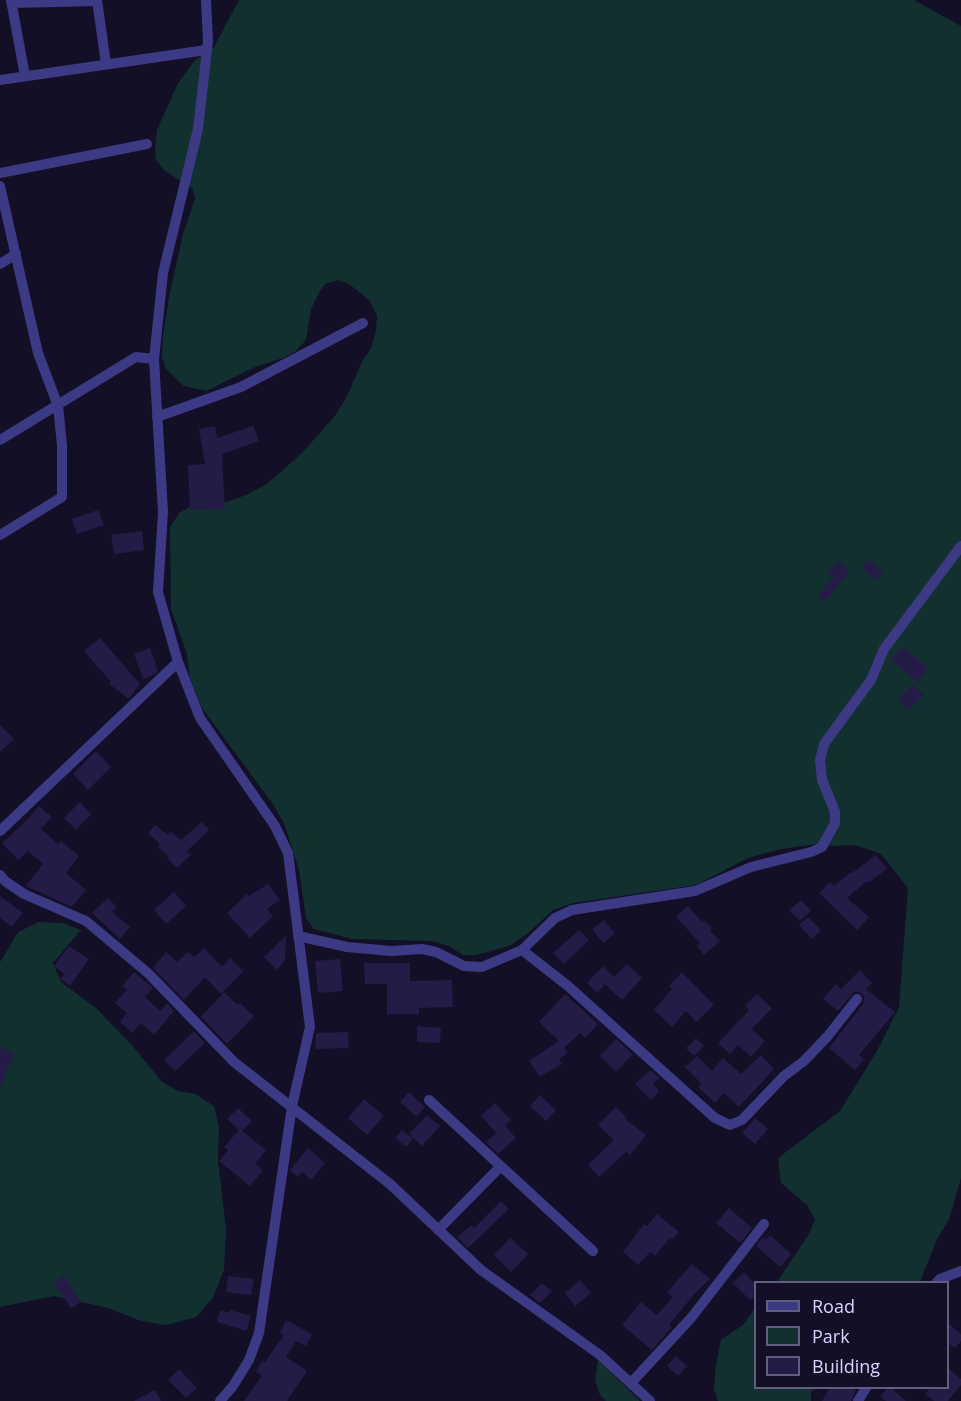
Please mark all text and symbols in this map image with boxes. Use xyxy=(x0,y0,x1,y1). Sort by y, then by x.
legend xyxy=(754,1281,949,1389)
text: Road xyxy=(812,1294,855,1318)
text: Park xyxy=(812,1324,850,1348)
text: Building xyxy=(812,1354,880,1378)

